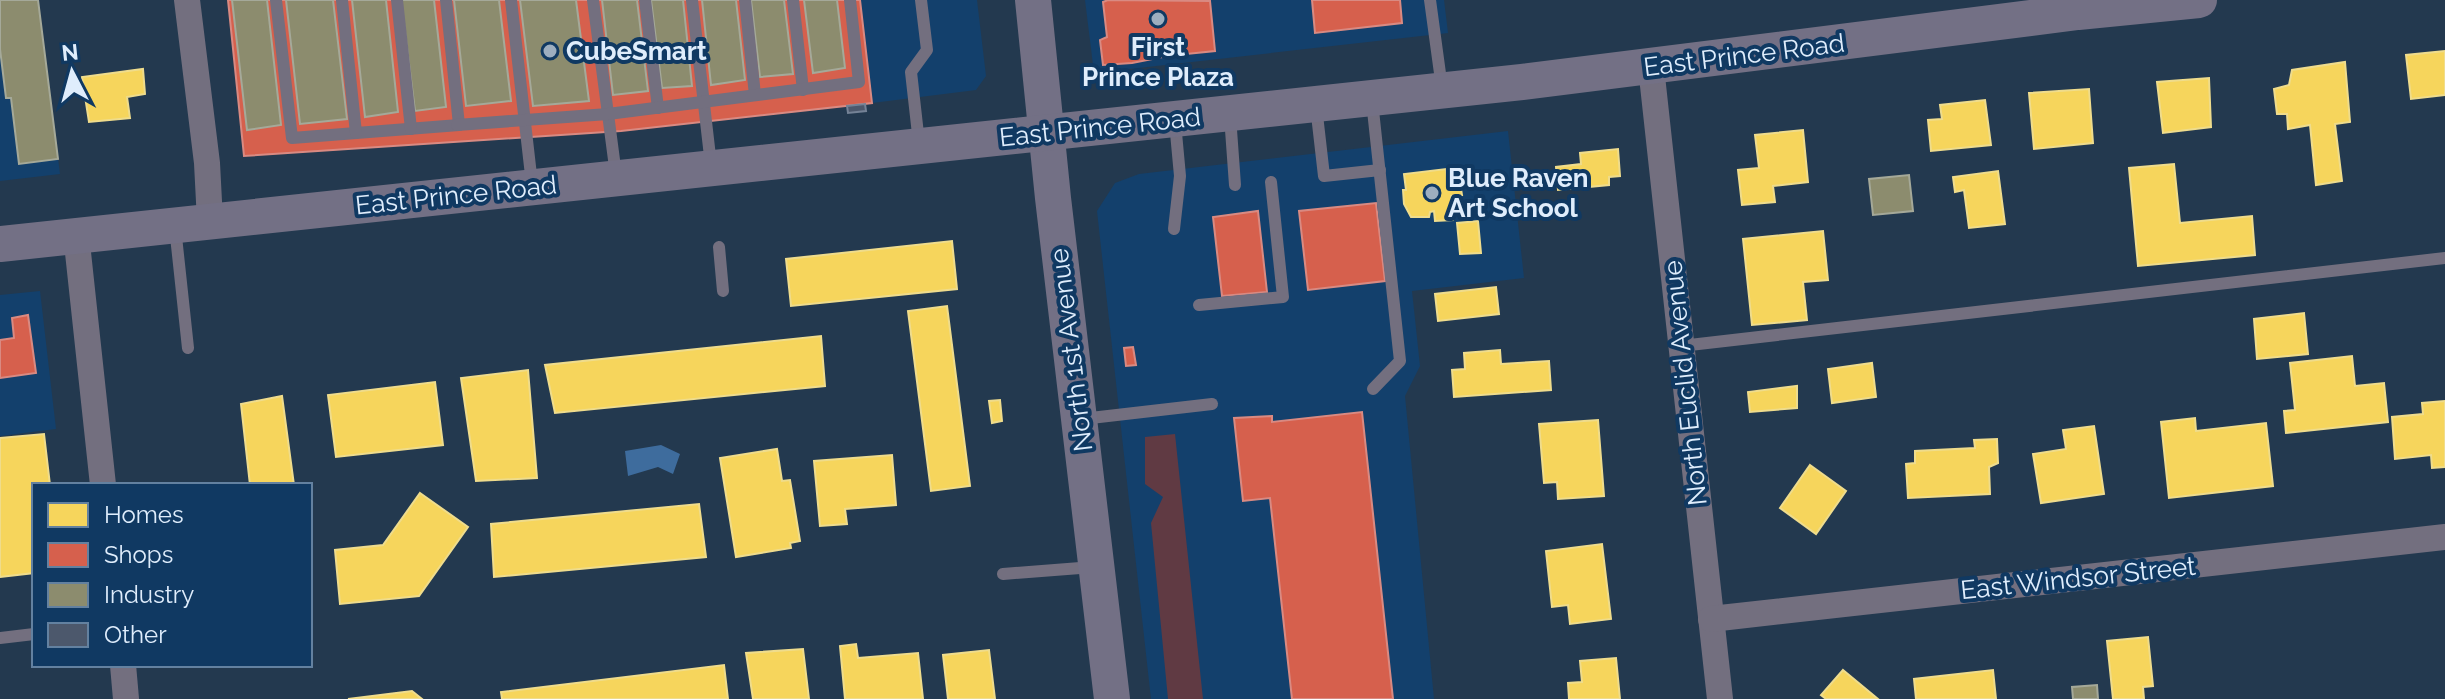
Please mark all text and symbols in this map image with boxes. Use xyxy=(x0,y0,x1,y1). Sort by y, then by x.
marker: First Prince Plaza xyxy=(1149,10,1167,28)
street label: East Prince Road xyxy=(1642,28,1846,82)
north arrow xyxy=(32,32,112,112)
place label: First Prince Plaza xyxy=(1082,32,1234,92)
place label: CubeSmart xyxy=(566,36,707,66)
text: N xyxy=(60,38,80,66)
marker: CubeSmart xyxy=(541,42,559,60)
street label: East Prince Road xyxy=(998,102,1202,152)
place label: Blue Raven Art School xyxy=(1448,163,1588,223)
street label: East Prince Road xyxy=(354,170,558,220)
marker: Blue Raven Art School xyxy=(1423,184,1441,202)
street label: North 1st Avenue xyxy=(1044,247,1098,453)
street label: North Euclid Avenue xyxy=(1657,259,1713,507)
legend xyxy=(32,483,312,667)
text: Homes xyxy=(104,500,184,529)
text: Shops xyxy=(104,540,173,569)
street label: East Windsor Street xyxy=(1959,551,2197,605)
text: Industry xyxy=(104,580,194,609)
text: Other xyxy=(104,620,167,649)

